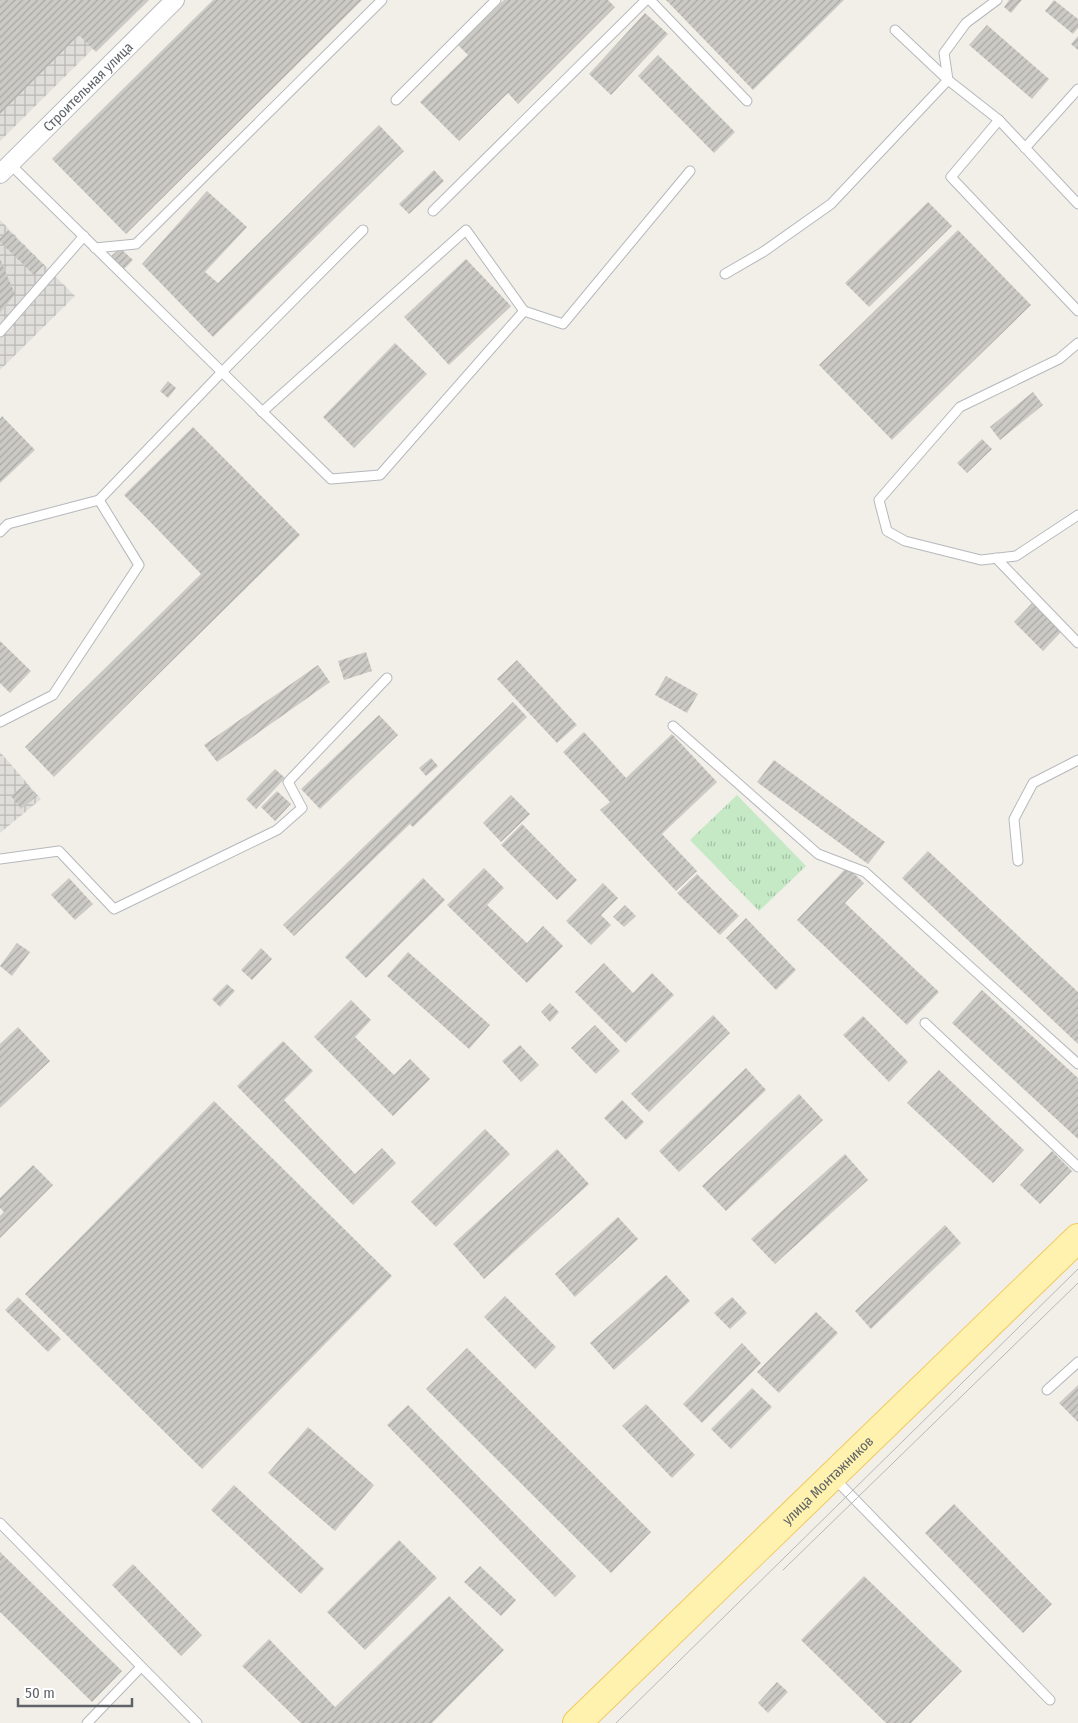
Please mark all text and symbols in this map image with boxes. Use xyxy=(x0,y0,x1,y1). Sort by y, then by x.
street label: Строительная улица xyxy=(39,38,137,135)
street label: улица Монтажников xyxy=(779,1432,877,1528)
scale bar xyxy=(18,1676,131,1708)
text: 50 m xyxy=(25,1684,55,1702)

